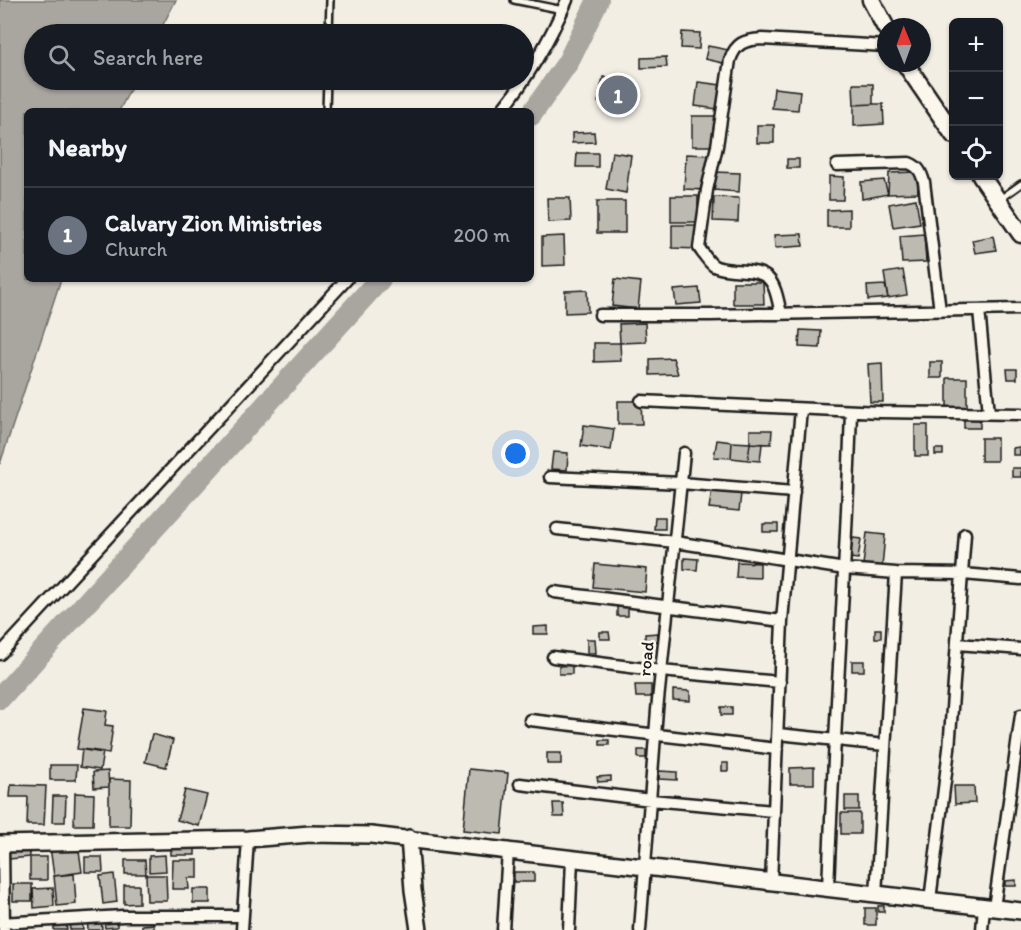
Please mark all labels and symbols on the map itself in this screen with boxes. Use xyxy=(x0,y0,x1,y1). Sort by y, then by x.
north arrow xyxy=(877,18,931,72)
pin: 1 xyxy=(598,72,638,118)
your location xyxy=(501,439,530,468)
street label: road xyxy=(633,640,659,677)

